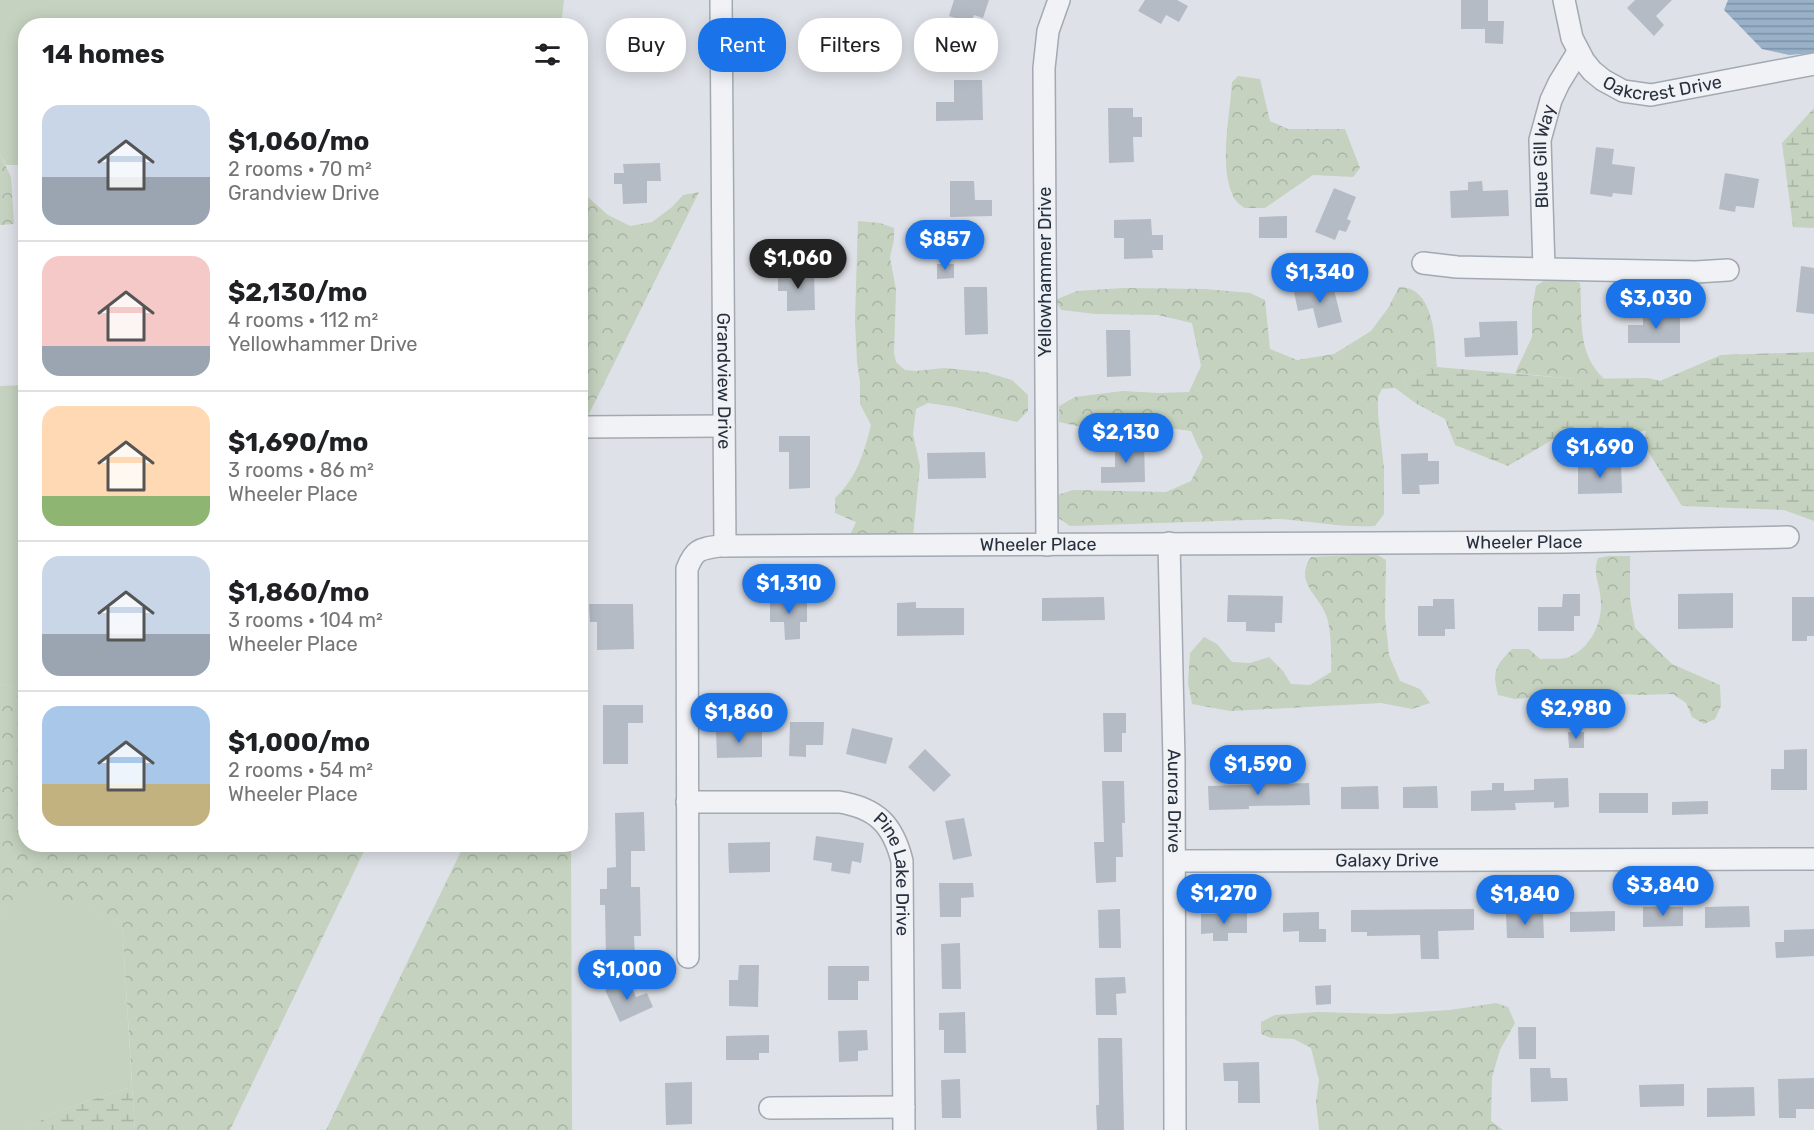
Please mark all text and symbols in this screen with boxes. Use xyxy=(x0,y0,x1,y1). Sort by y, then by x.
chip: Buy xyxy=(606,18,686,72)
chip: Rent xyxy=(698,18,786,72)
chip: Filters xyxy=(798,18,902,72)
chip: New xyxy=(914,18,998,72)
icon: filters xyxy=(531,38,564,71)
text: 14 homes xyxy=(42,39,165,70)
street label: Oakcrest Drive xyxy=(1599,71,1724,106)
street label: Blue Gill Way xyxy=(1529,102,1560,209)
text: $1,060/mo xyxy=(228,126,369,157)
icon: home xyxy=(90,129,162,201)
text: 2 rooms · 70 m² xyxy=(228,157,372,181)
text: Grandview Drive xyxy=(228,181,380,205)
street label: Yellowhammer Drive xyxy=(1034,187,1056,357)
pin: $857 xyxy=(909,220,981,271)
text: $857 xyxy=(919,227,971,251)
pin: $1,060 xyxy=(749,239,847,290)
text: $1,060 xyxy=(764,246,832,270)
pin: $1,340 xyxy=(1271,253,1369,304)
text: $1,340 xyxy=(1285,260,1355,284)
text: $2,130/mo xyxy=(228,277,367,308)
pin: $3,030 xyxy=(1607,279,1705,330)
icon: home xyxy=(90,280,162,352)
text: $3,030 xyxy=(1620,286,1692,310)
text: 4 rooms · 112 m² xyxy=(228,308,378,332)
street label: Grandview Drive xyxy=(712,313,735,449)
text: Yellowhammer Drive xyxy=(228,332,418,356)
pin: $2,130 xyxy=(1077,413,1175,464)
text: $2,130 xyxy=(1092,420,1160,444)
text: $1,690/mo xyxy=(228,427,368,458)
pin: $1,690 xyxy=(1551,428,1649,479)
icon: home xyxy=(90,430,162,502)
text: $1,690 xyxy=(1566,435,1634,459)
text: 3 rooms · 86 m² xyxy=(228,458,374,482)
text: Wheeler Place xyxy=(228,482,358,506)
street label: Wheeler Place xyxy=(1466,531,1583,553)
street label: Wheeler Place xyxy=(980,533,1097,556)
pin: $1,310 xyxy=(740,564,838,615)
text: $1,310 xyxy=(756,571,822,595)
text: $1,860/mo xyxy=(228,577,369,608)
icon: home xyxy=(90,580,162,652)
text: 3 rooms · 104 m² xyxy=(228,608,383,632)
text: Wheeler Place xyxy=(228,632,358,656)
pin: $2,980 xyxy=(1527,689,1625,740)
pin: $1,860 xyxy=(690,693,788,744)
text: $2,980 xyxy=(1540,696,1612,720)
text: $1,860 xyxy=(705,700,773,724)
text: $1,000/mo xyxy=(228,727,370,758)
icon: home xyxy=(90,730,162,802)
pin: $1,590 xyxy=(1209,745,1307,796)
street label: Aurora Drive xyxy=(1163,749,1185,853)
text: $1,590 xyxy=(1224,752,1292,776)
text: 2 rooms · 54 m² xyxy=(228,758,373,782)
text: Wheeler Place xyxy=(228,782,358,806)
street label: Pine Lake Drive xyxy=(869,807,914,936)
street label: Galaxy Drive xyxy=(1335,849,1439,871)
pin: $3,840 xyxy=(1614,866,1712,917)
text: $3,840 xyxy=(1627,873,1699,897)
pin: $1,270 xyxy=(1175,874,1273,925)
pin: $1,840 xyxy=(1476,875,1574,926)
text: $1,270 xyxy=(1191,881,1257,905)
text: $1,840 xyxy=(1490,882,1560,906)
pin: $1,000 xyxy=(578,950,676,1001)
text: $1,000 xyxy=(592,957,662,981)

